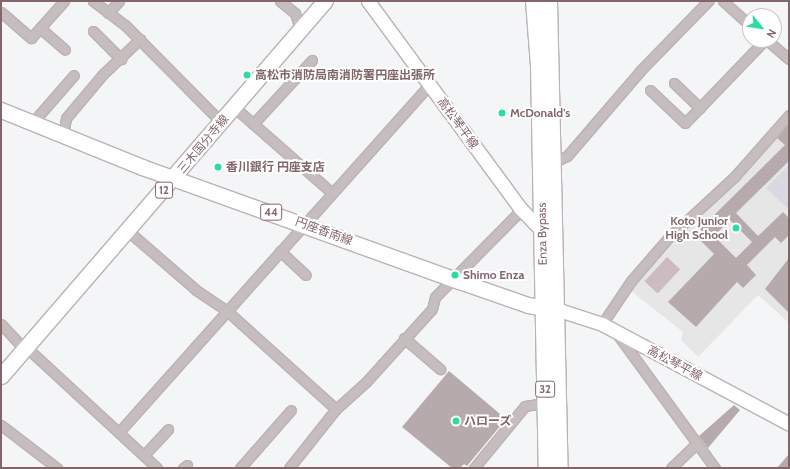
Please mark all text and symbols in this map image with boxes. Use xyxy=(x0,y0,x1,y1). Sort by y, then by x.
north arrow xyxy=(742,8,782,48)
text: N xyxy=(764,27,780,40)
place label: 高松市消防局南消防署円座出張所 xyxy=(255,68,435,82)
marker: 高松市消防局南消防署円座出張所 xyxy=(242,70,252,80)
street label: 高松琴平線 xyxy=(435,94,481,152)
place label: McDonald's xyxy=(510,106,570,120)
marker: McDonald's xyxy=(497,108,507,118)
street label: 三木国分寺線 xyxy=(174,112,232,176)
place label: 香川銀行 円座支店 xyxy=(226,160,325,174)
marker: 香川銀行 円座支店 xyxy=(213,162,223,172)
road number: 12 xyxy=(155,181,173,199)
road number: 44 xyxy=(260,203,282,221)
street label: Enza Bypass xyxy=(534,203,550,265)
street label: 円座香南線 xyxy=(293,214,355,248)
place label: Koto Junior High School xyxy=(665,214,728,242)
marker: Koto Junior High School xyxy=(731,223,741,233)
place label: Shimo Enza xyxy=(463,268,524,282)
marker: Shimo Enza xyxy=(450,270,460,280)
street label: 高松琴平線 xyxy=(645,343,705,383)
road number: 32 xyxy=(535,380,555,398)
place label: ハローズ xyxy=(464,414,512,428)
marker: ハローズ xyxy=(451,416,461,426)

